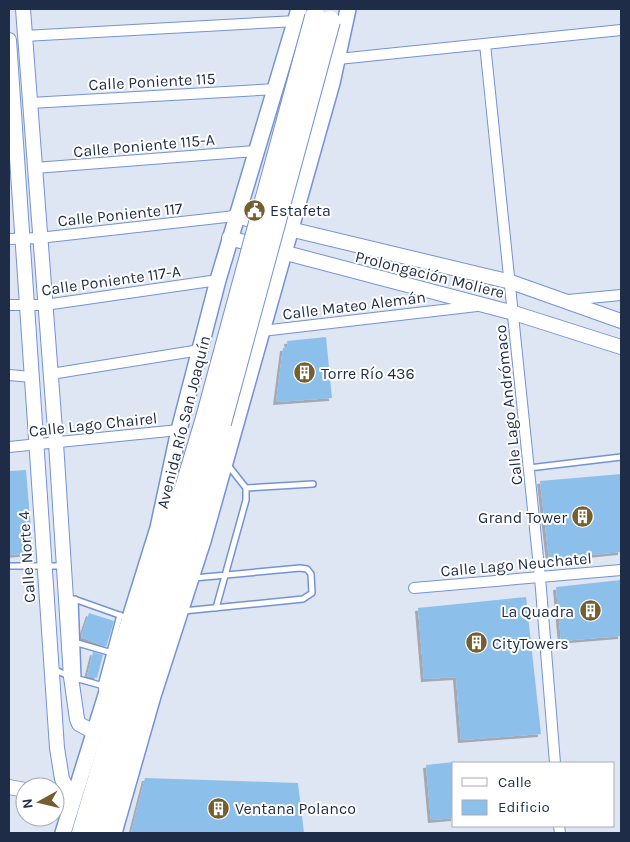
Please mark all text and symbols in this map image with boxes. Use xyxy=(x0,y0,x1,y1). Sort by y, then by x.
street label: Calle Poniente 115 xyxy=(88,69,216,94)
street label: Calle Poniente 115-A xyxy=(73,130,216,161)
street label: Calle Poniente 117 xyxy=(57,198,184,231)
public building icon: Estafeta xyxy=(242,198,266,222)
place label: Estafeta xyxy=(270,201,331,220)
street label: Prolongación Moliere xyxy=(353,247,506,302)
street label: Calle Poniente 117-A xyxy=(40,261,182,300)
street label: Calle Mateo Alemán xyxy=(281,287,427,324)
street label: Calle Lago Andrómaco xyxy=(491,324,526,486)
street label: Avenida Río San Joaquín xyxy=(153,333,214,511)
building icon: Torre Río 436 xyxy=(293,361,317,385)
place label: Torre Río 436 xyxy=(321,364,415,383)
street label: Calle Lago Chairel xyxy=(28,408,158,441)
building icon: Grand Tower xyxy=(571,505,595,529)
place label: Grand Tower xyxy=(478,508,567,527)
street label: Calle Norte 4 xyxy=(14,510,39,604)
street label: Calle Lago Neuchatel xyxy=(440,548,592,581)
building icon: La Quadra xyxy=(578,599,602,623)
place label: La Quadra xyxy=(501,602,574,621)
building icon: CityTowers xyxy=(464,631,488,655)
place label: CityTowers xyxy=(492,634,569,653)
legend xyxy=(452,762,615,827)
text: Calle xyxy=(498,773,532,791)
north arrow xyxy=(15,777,65,827)
building icon: Ventana Polanco xyxy=(207,796,231,820)
text: N xyxy=(19,798,37,810)
text: Edificio xyxy=(498,798,550,816)
place label: Ventana Polanco xyxy=(235,799,356,818)

